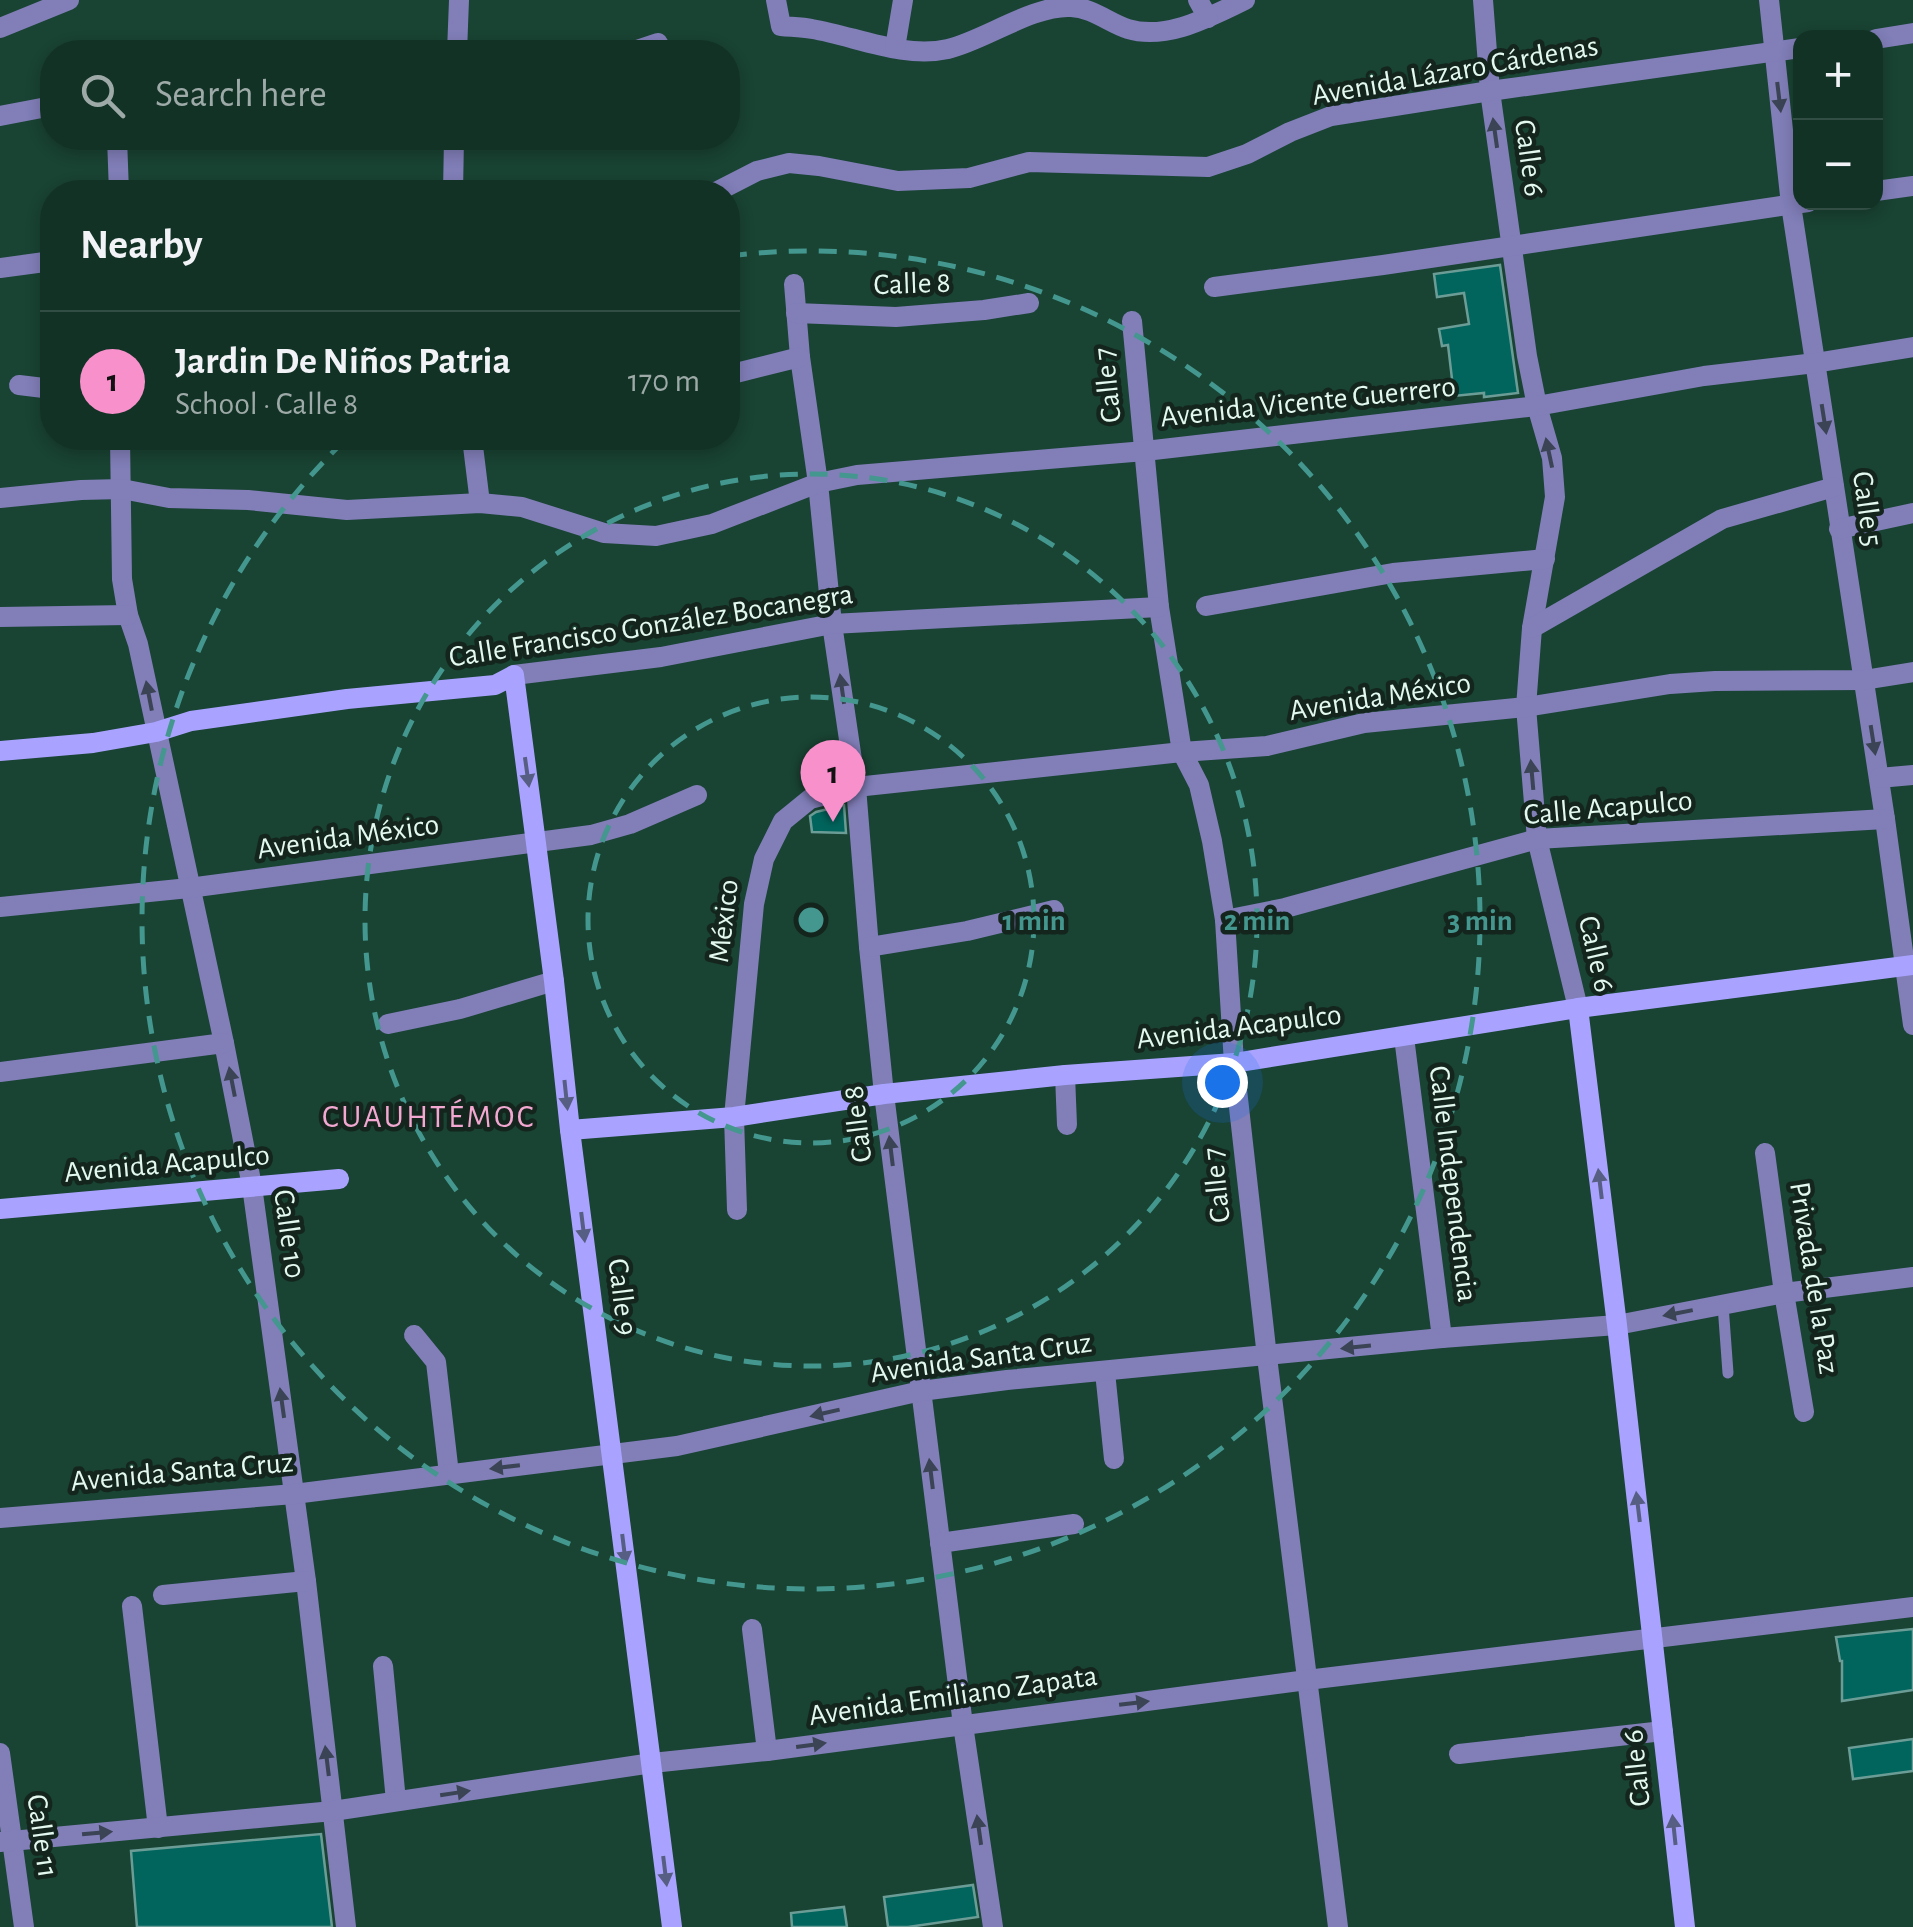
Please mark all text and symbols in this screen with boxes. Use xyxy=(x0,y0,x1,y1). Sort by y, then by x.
map controls xyxy=(1793,30,1883,210)
button: + xyxy=(1793,30,1883,120)
street label: Avenida Lázaro Cárdenas xyxy=(1309,31,1601,111)
search box xyxy=(40,40,740,150)
icon: search xyxy=(75,68,130,123)
text: Search here xyxy=(155,76,327,114)
one-way arrow xyxy=(1771,82,1787,113)
one-way arrow xyxy=(1487,117,1503,148)
street label: Calle 6 xyxy=(1509,118,1549,198)
button: − xyxy=(1793,120,1883,210)
text: Nearby xyxy=(80,224,203,266)
street label: Calle 8 xyxy=(873,268,951,300)
text: Jardin De Niños Patria xyxy=(175,343,511,381)
street label: Calle 7 xyxy=(1089,346,1127,424)
text: 1 xyxy=(107,365,118,397)
text: 170 m xyxy=(628,365,700,397)
street label: Avenida Vicente Guerrero xyxy=(1159,372,1457,432)
text: School · Calle 8 xyxy=(175,388,358,420)
one-way arrow xyxy=(1816,403,1832,435)
one-way arrow xyxy=(1541,437,1557,468)
street label: Calle 5 xyxy=(1847,469,1887,549)
street label: Calle Francisco González Bocanegra xyxy=(447,579,855,673)
street label: Avenida México xyxy=(1287,668,1473,726)
one-way arrow xyxy=(833,673,849,704)
one-way arrow xyxy=(140,680,156,711)
one-way arrow xyxy=(1866,725,1881,756)
pin: 1 xyxy=(800,740,866,822)
one-way arrow xyxy=(519,757,535,788)
one-way arrow xyxy=(1524,759,1540,791)
street label: Calle Acapulco xyxy=(1522,786,1694,830)
street label: Avenida México xyxy=(255,809,441,865)
street label: México xyxy=(704,878,744,964)
centre of rings xyxy=(793,902,829,938)
text: 1 min xyxy=(1002,906,1066,936)
text: 2 min xyxy=(1224,906,1290,936)
text: 3 min xyxy=(1447,906,1513,936)
street label: Calle 6 xyxy=(1573,913,1619,995)
street label: Avenida Acapulco xyxy=(1135,1000,1343,1054)
your location xyxy=(1197,1057,1248,1108)
street label: Calle Independencia xyxy=(1424,1064,1482,1304)
one-way arrow xyxy=(224,1066,239,1098)
one-way arrow xyxy=(559,1079,575,1111)
street label: Calle 8 xyxy=(838,1084,878,1164)
district label: CUAUHTÉMOC xyxy=(322,1098,536,1133)
one-way arrow xyxy=(883,1135,899,1166)
street label: Avenida Acapulco xyxy=(63,1140,271,1188)
street label: Calle 7 xyxy=(1198,1146,1236,1224)
one-way arrow xyxy=(1591,1168,1607,1200)
street label: Privada de la Paz xyxy=(1784,1180,1844,1376)
street label: Calle 10 xyxy=(268,1188,310,1280)
one-way arrow xyxy=(575,1211,591,1243)
street label: Calle 9 xyxy=(602,1257,642,1337)
one-way arrow xyxy=(1663,1306,1694,1322)
street label: Avenida Santa Cruz xyxy=(868,1328,1094,1388)
one-way arrow xyxy=(1339,1339,1371,1355)
one-way arrow xyxy=(273,1387,289,1419)
one-way arrow xyxy=(809,1406,840,1421)
street label: Avenida Santa Cruz xyxy=(69,1447,295,1497)
one-way arrow xyxy=(923,1457,939,1489)
one-way arrow xyxy=(489,1460,521,1476)
one-way arrow xyxy=(1630,1491,1646,1523)
one-way arrow xyxy=(617,1534,633,1565)
street label: Avenida Emiliano Zapata xyxy=(807,1661,1099,1731)
one-way arrow xyxy=(1118,1694,1150,1710)
street label: Calle 6 xyxy=(1618,1728,1656,1808)
one-way arrow xyxy=(796,1737,828,1753)
one-way arrow xyxy=(319,1744,335,1776)
one-way arrow xyxy=(439,1784,471,1800)
street label: Calle 11 xyxy=(21,1792,63,1880)
one-way arrow xyxy=(970,1814,986,1846)
one-way arrow xyxy=(1666,1814,1682,1845)
one-way arrow xyxy=(82,1825,114,1841)
one-way arrow xyxy=(657,1856,673,1888)

